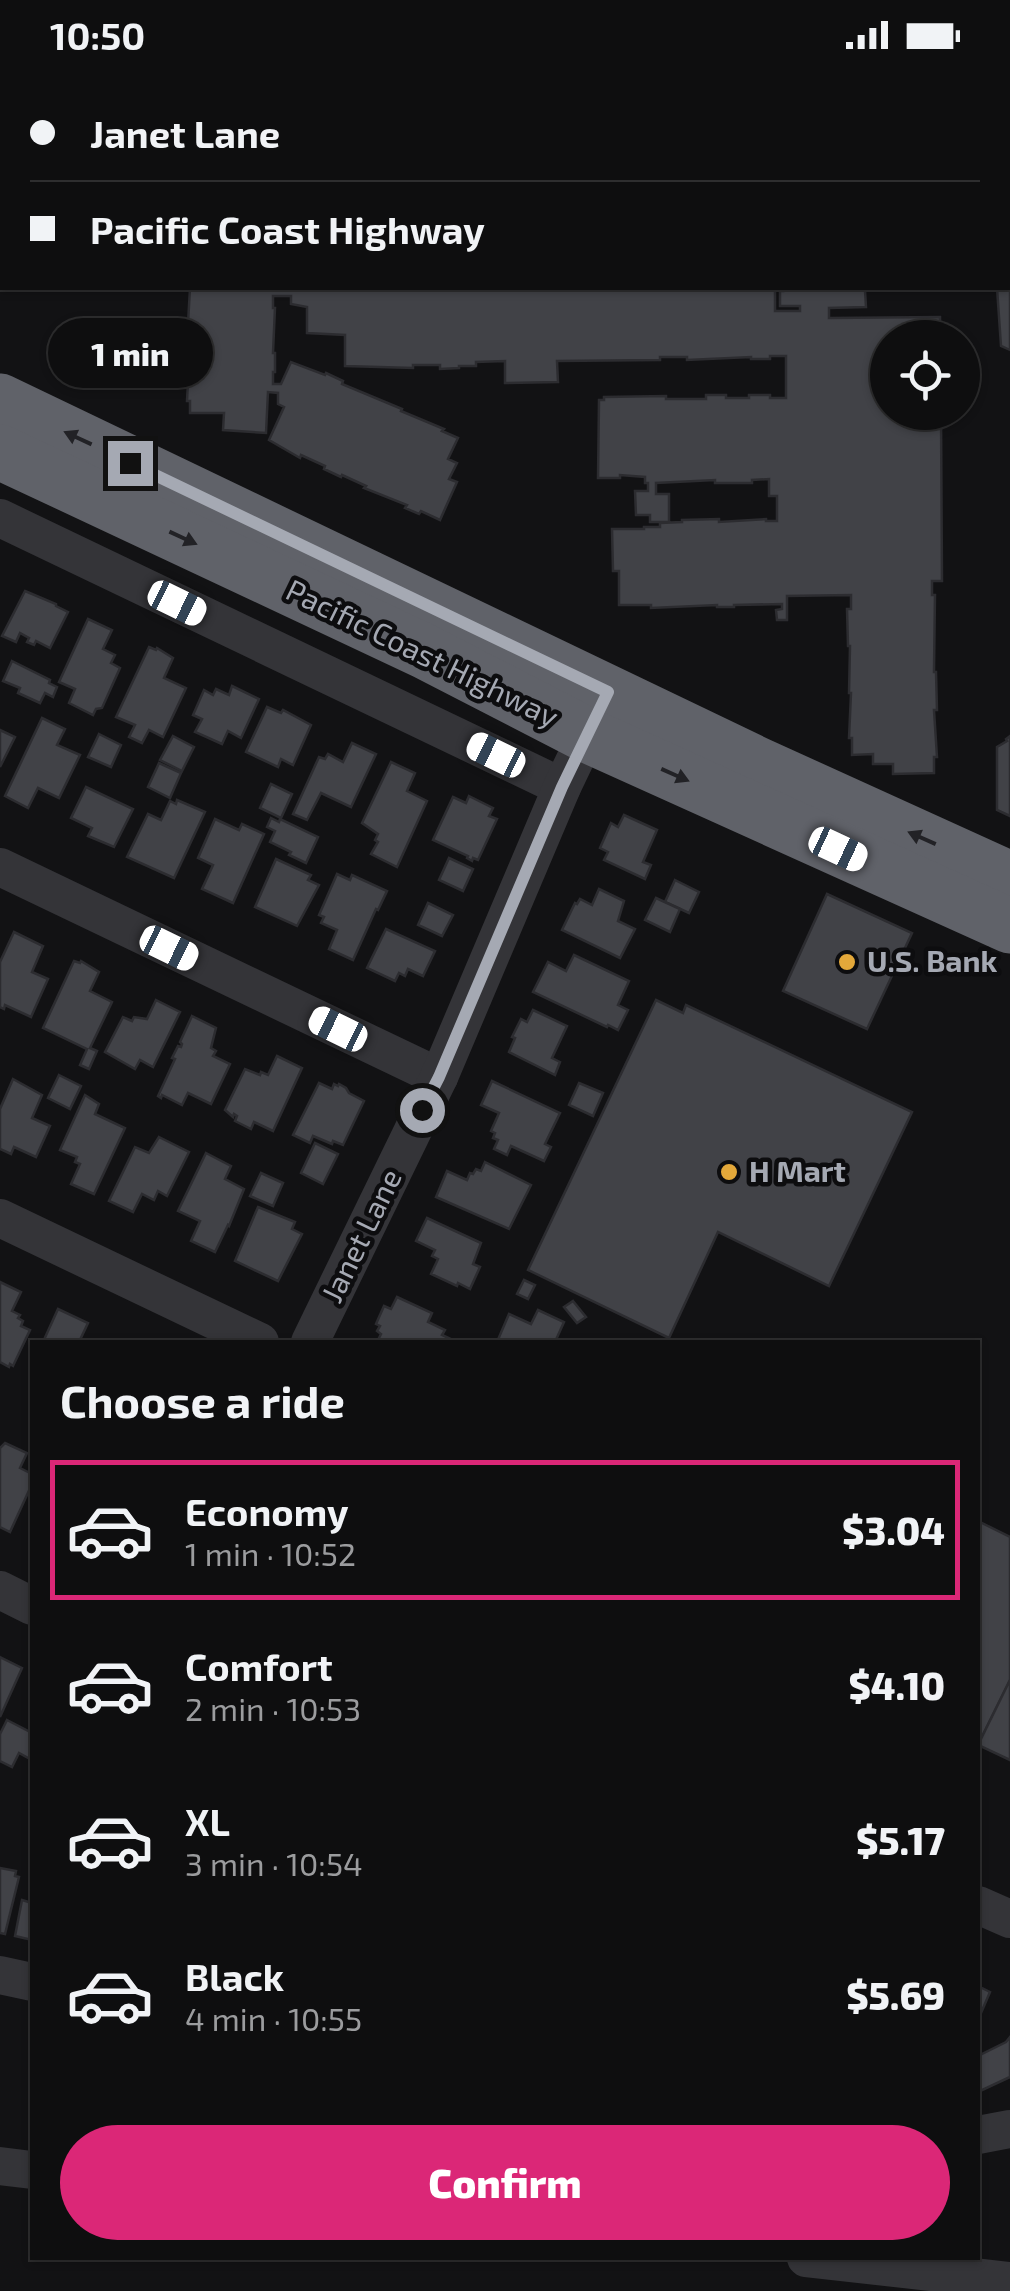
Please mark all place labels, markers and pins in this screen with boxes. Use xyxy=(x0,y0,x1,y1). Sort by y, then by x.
place label: U.S. Bank xyxy=(867,942,997,978)
marker: U.S. Bank xyxy=(836,951,858,973)
place label: H Mart xyxy=(749,1152,846,1188)
marker: H Mart xyxy=(718,1161,740,1183)

